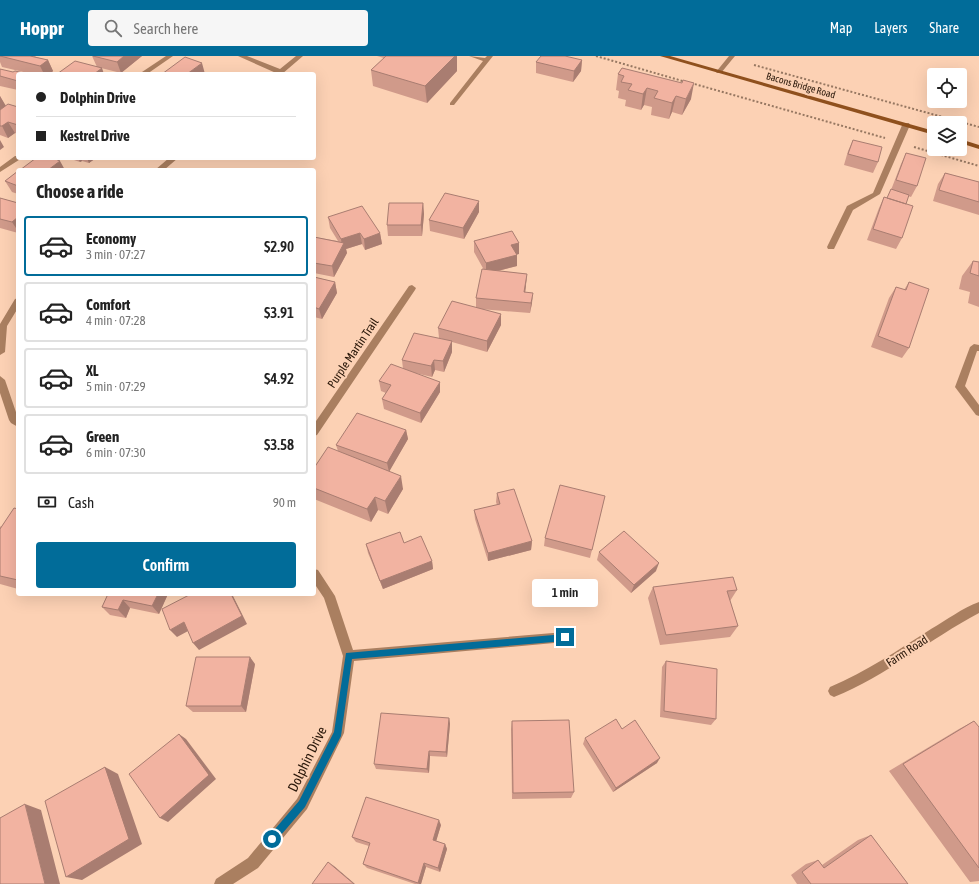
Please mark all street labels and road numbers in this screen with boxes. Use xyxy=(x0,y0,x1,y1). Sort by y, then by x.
street label: Bacons Bridge Road xyxy=(765,70,837,101)
street label: Purple Martin Trail xyxy=(325,315,382,391)
street label: Farm Road xyxy=(884,632,930,670)
street label: Dolphin Drive xyxy=(284,724,330,794)

